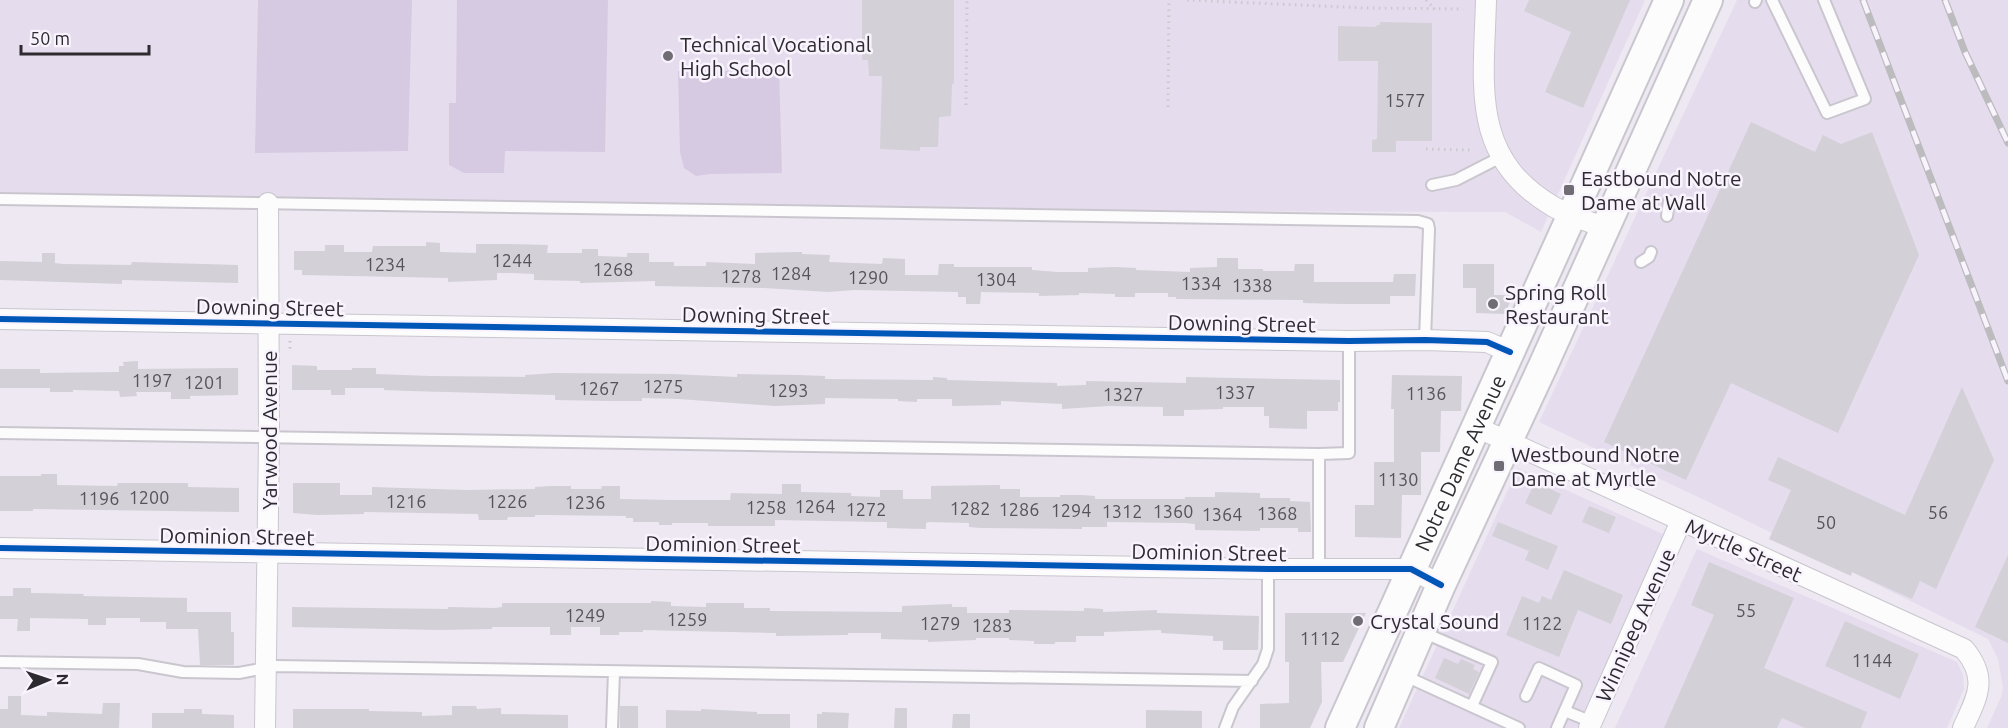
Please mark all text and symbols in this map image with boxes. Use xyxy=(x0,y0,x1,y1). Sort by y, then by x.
scale bar xyxy=(21,18,148,56)
text: 50 m xyxy=(30,28,70,48)
place label: Technical Vocational High School xyxy=(680,32,871,80)
marker: Technical Vocational High School xyxy=(661,49,675,63)
house number: 1577 xyxy=(1385,90,1425,110)
place label: Eastbound Notre Dame at Wall xyxy=(1581,166,1742,214)
marker: Eastbound Notre Dame at Wall xyxy=(1562,183,1576,197)
house number: 1244 xyxy=(492,250,532,270)
house number: 1234 xyxy=(365,254,405,274)
house number: 1268 xyxy=(593,259,633,279)
house number: 1284 xyxy=(771,263,811,283)
house number: 1278 xyxy=(721,266,761,286)
house number: 1290 xyxy=(848,267,888,287)
house number: 1304 xyxy=(976,269,1016,289)
house number: 1334 xyxy=(1181,273,1221,293)
house number: 1338 xyxy=(1232,275,1272,295)
place label: Spring Roll Restaurant xyxy=(1505,280,1609,328)
street label: Downing Street xyxy=(196,294,344,320)
marker: Spring Roll Restaurant xyxy=(1486,297,1500,311)
street label: Downing Street xyxy=(682,302,830,328)
street label: Downing Street xyxy=(1168,310,1316,336)
street label: Yarwood Avenue xyxy=(257,350,281,510)
house number: 1197 xyxy=(132,370,172,390)
street label: Notre Dame Avenue xyxy=(1410,371,1510,555)
house number: 1201 xyxy=(184,372,224,392)
house number: 1275 xyxy=(643,376,683,396)
house number: 1267 xyxy=(579,378,619,398)
house number: 1293 xyxy=(768,380,808,400)
house number: 1337 xyxy=(1215,382,1255,402)
house number: 1136 xyxy=(1406,383,1446,403)
house number: 1327 xyxy=(1103,384,1143,404)
place label: Westbound Notre Dame at Myrtle xyxy=(1511,442,1680,490)
marker: Westbound Notre Dame at Myrtle xyxy=(1492,459,1506,473)
house number: 1130 xyxy=(1378,469,1418,489)
house number: 1200 xyxy=(129,487,169,507)
house number: 1196 xyxy=(79,488,119,508)
house number: 1216 xyxy=(386,491,426,511)
house number: 1226 xyxy=(487,491,527,511)
house number: 1236 xyxy=(565,492,605,512)
house number: 1264 xyxy=(795,496,835,516)
house number: 1258 xyxy=(746,497,786,517)
house number: 1282 xyxy=(950,498,990,518)
house number: 1272 xyxy=(846,499,886,519)
house number: 1286 xyxy=(999,499,1039,519)
house number: 1294 xyxy=(1051,500,1091,520)
house number: 1312 xyxy=(1102,501,1142,521)
house number: 1360 xyxy=(1153,501,1193,521)
house number: 56 xyxy=(1928,502,1948,522)
house number: 1368 xyxy=(1257,503,1297,523)
house number: 1364 xyxy=(1202,504,1242,524)
house number: 50 xyxy=(1816,512,1836,532)
street label: Myrtle Street xyxy=(1682,514,1806,586)
street label: Dominion Street xyxy=(159,523,315,549)
street label: Dominion Street xyxy=(645,531,801,557)
street label: Dominion Street xyxy=(1131,539,1287,565)
street label: Winnipeg Avenue xyxy=(1590,545,1680,705)
house number: 55 xyxy=(1736,600,1756,620)
house number: 1249 xyxy=(565,605,605,625)
house number: 1259 xyxy=(667,609,707,629)
place label: Crystal Sound xyxy=(1370,609,1499,633)
house number: 1279 xyxy=(920,613,960,633)
house number: 1122 xyxy=(1522,613,1562,633)
marker: Crystal Sound xyxy=(1351,614,1365,628)
house number: 1283 xyxy=(972,615,1012,635)
house number: 1112 xyxy=(1300,628,1340,648)
north arrow xyxy=(18,650,78,710)
house number: 1144 xyxy=(1852,650,1892,670)
text: N xyxy=(54,673,72,686)

